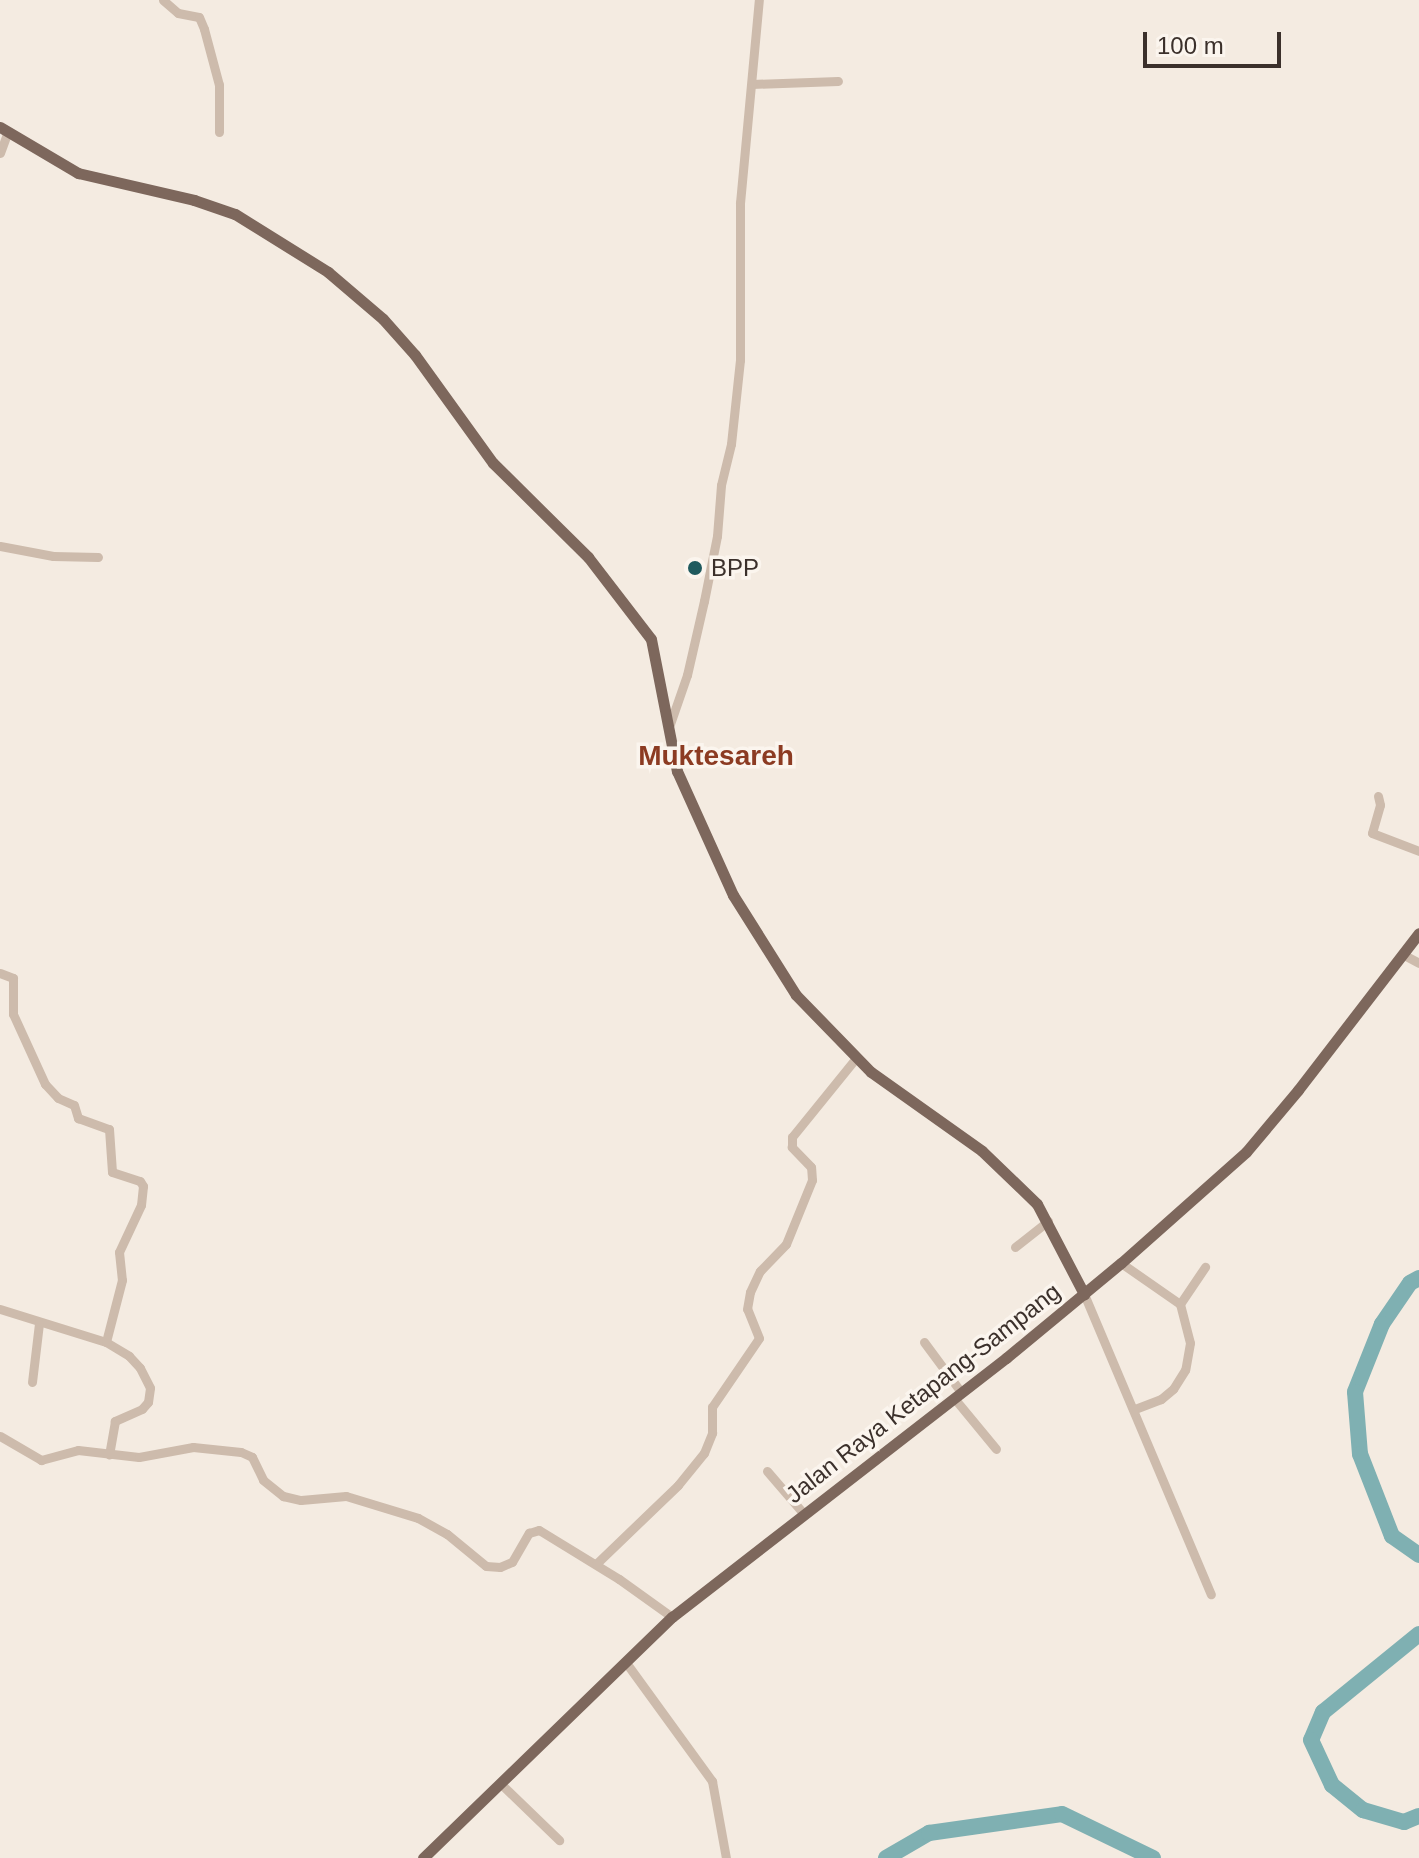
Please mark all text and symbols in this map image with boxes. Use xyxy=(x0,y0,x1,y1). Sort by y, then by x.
scale bar xyxy=(1147,16,1285,66)
text: 100 m xyxy=(1157,32,1224,59)
place label: BPP xyxy=(711,554,759,582)
marker: BPP xyxy=(686,559,704,577)
district label: Muktesareh xyxy=(638,739,794,773)
street label: Jalan Raya Ketapang-Sampang xyxy=(780,1277,1066,1509)

